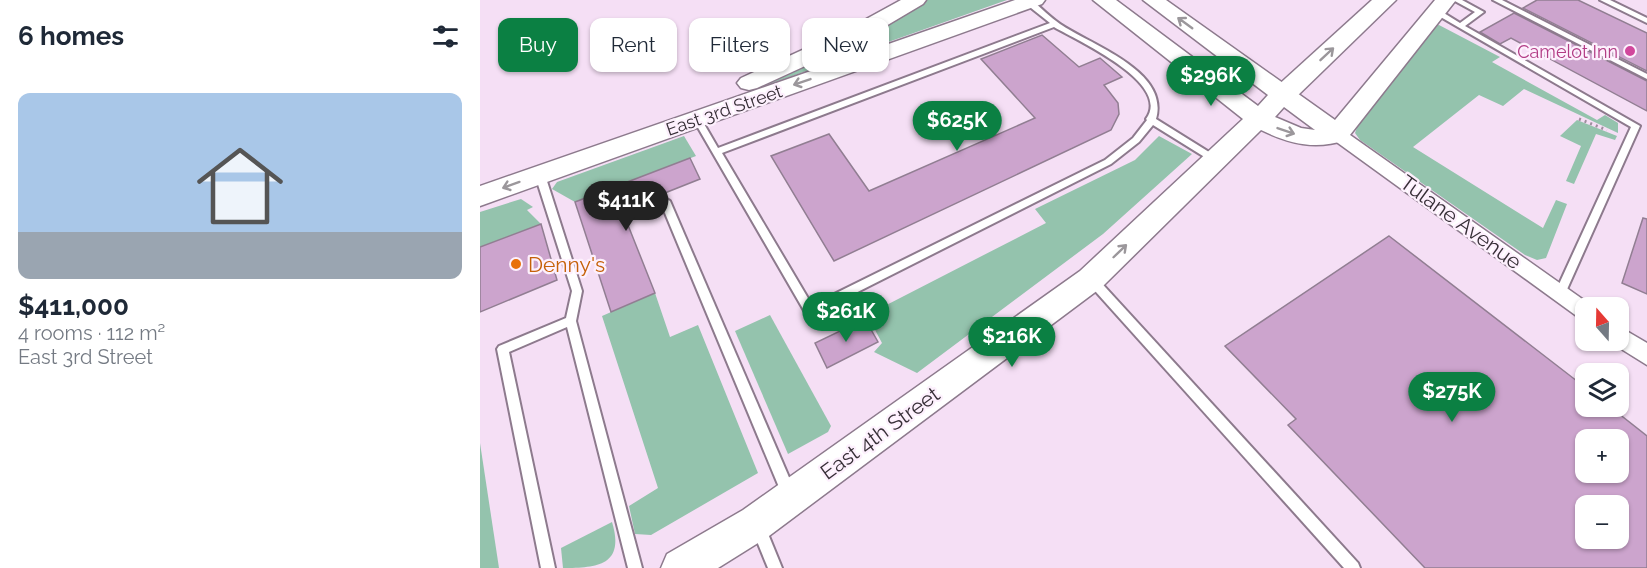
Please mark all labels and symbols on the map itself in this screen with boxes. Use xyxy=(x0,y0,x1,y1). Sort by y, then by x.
one-way arrow xyxy=(1178,17,1194,29)
place label: Camelot Inn xyxy=(1517,41,1618,62)
marker: Camelot Inn xyxy=(1623,44,1637,58)
one-way arrow xyxy=(1319,47,1334,61)
pin: $296K xyxy=(1169,56,1253,107)
one-way arrow xyxy=(793,78,812,89)
street label: East 3rd Street xyxy=(663,80,785,140)
pin: $625K xyxy=(915,101,999,152)
one-way arrow xyxy=(1277,127,1295,138)
street label: Tulane Avenue xyxy=(1396,170,1526,274)
one-way arrow xyxy=(503,180,521,191)
pin: $411K xyxy=(584,181,668,232)
one-way arrow xyxy=(1112,244,1127,258)
place label: Denny's xyxy=(528,252,605,277)
marker: Denny's xyxy=(509,257,523,271)
pin: $261K xyxy=(804,292,888,343)
north arrow xyxy=(1575,297,1629,351)
pin: $216K xyxy=(970,317,1054,368)
pin: $275K xyxy=(1410,372,1494,423)
street label: East 4th Street xyxy=(816,381,944,485)

